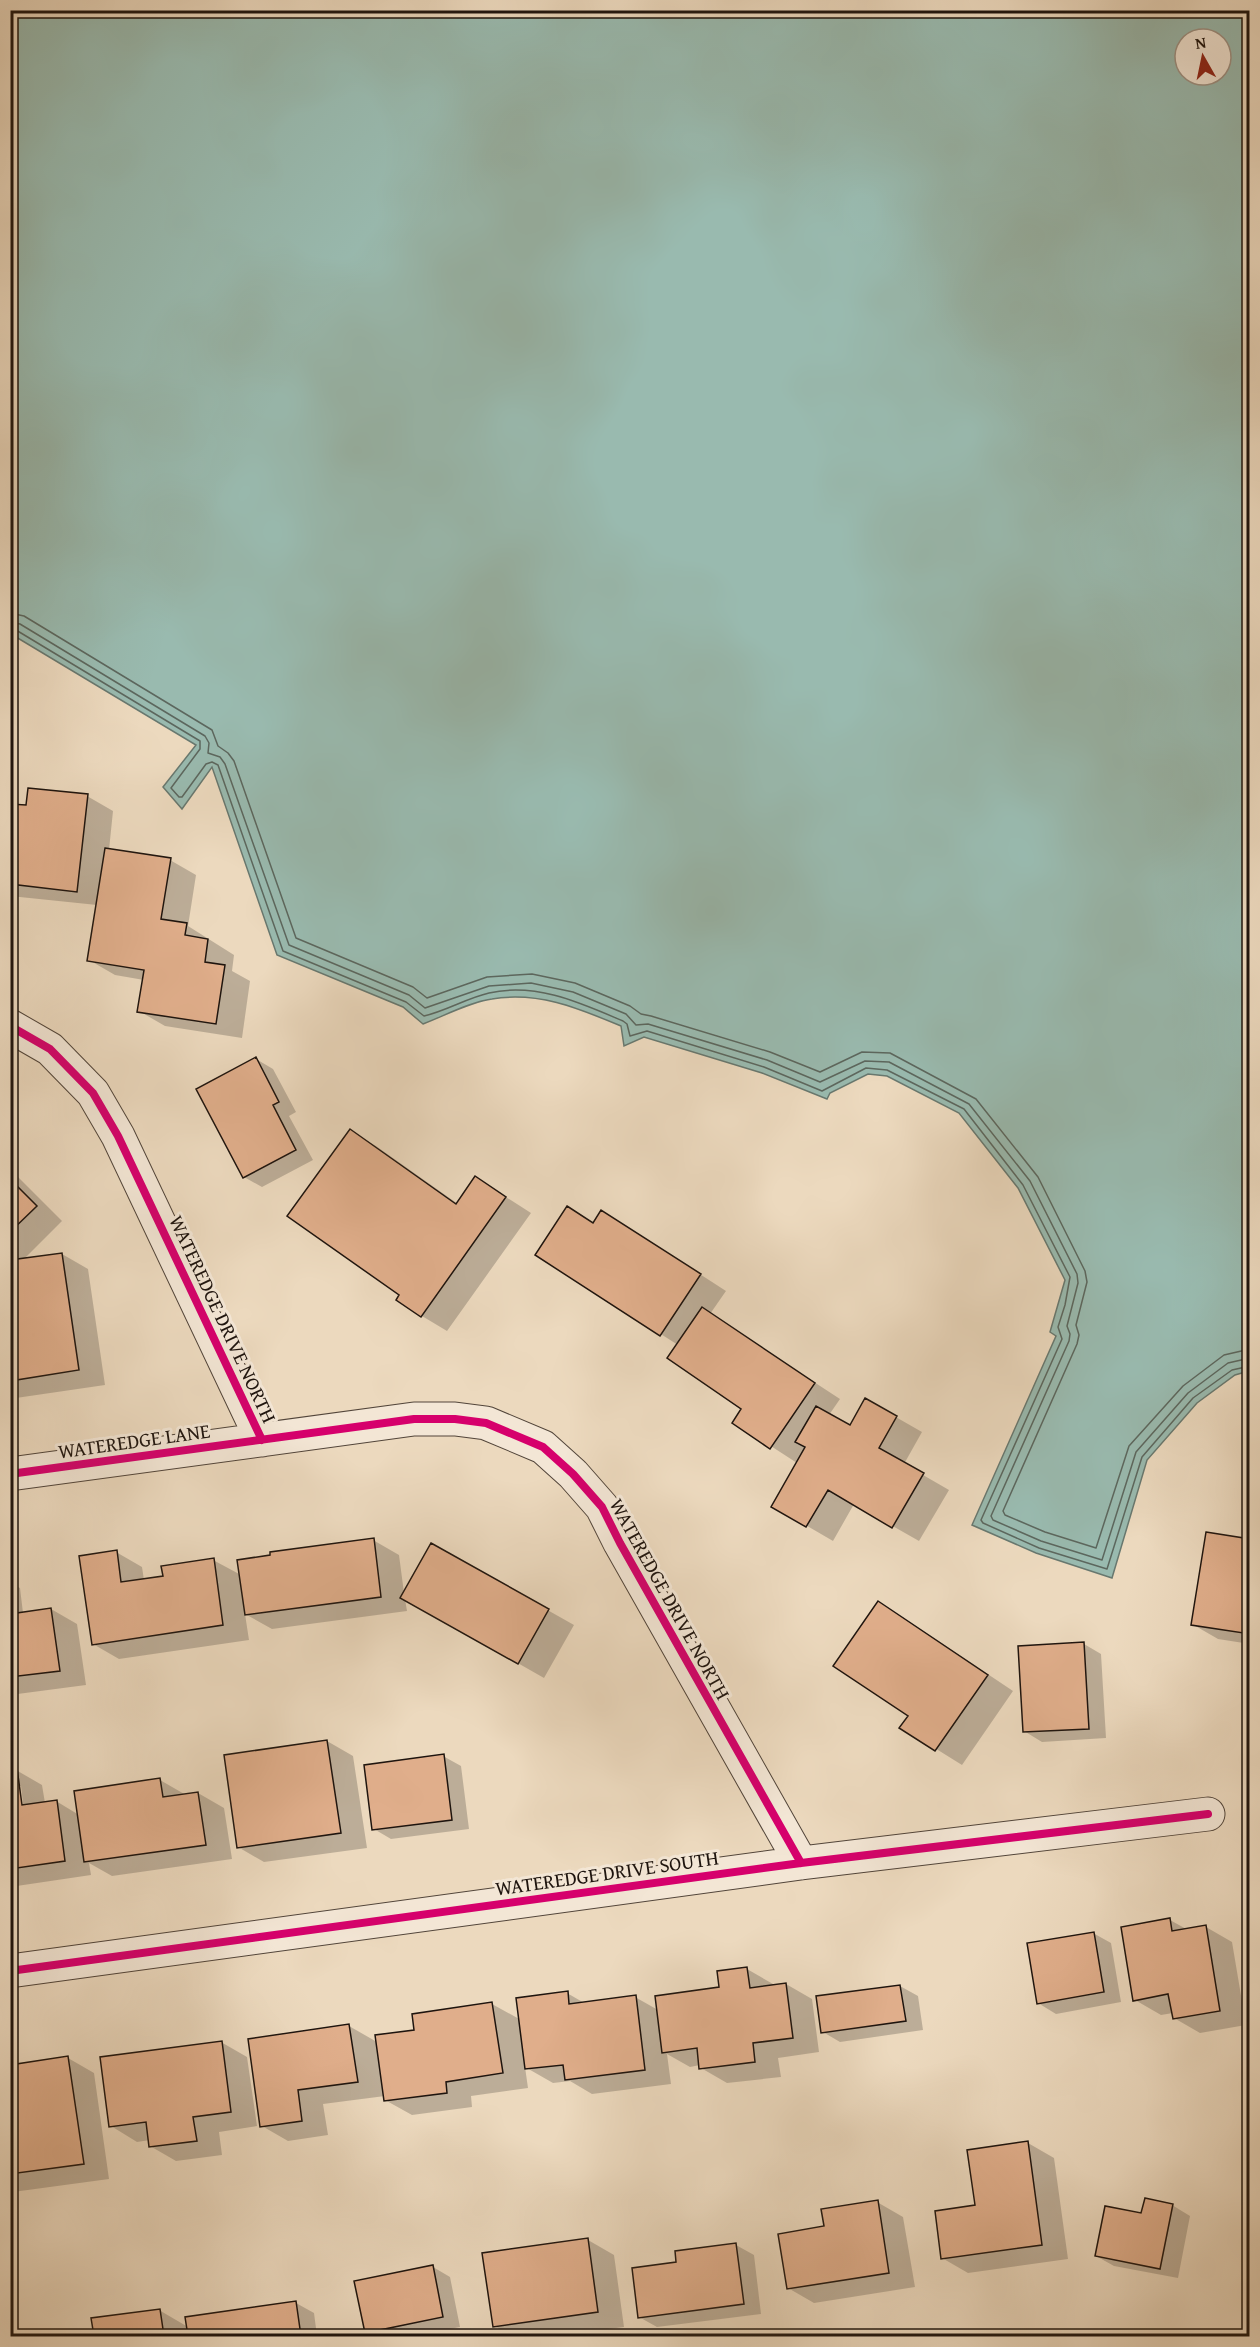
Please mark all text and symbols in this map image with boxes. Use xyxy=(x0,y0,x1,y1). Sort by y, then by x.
north arrow xyxy=(1173,27,1233,87)
text: N xyxy=(1193,29,1208,55)
street label: WATEREDGE DRIVE NORTH xyxy=(162,1210,284,1427)
street label: WATEREDGE LANE xyxy=(56,1415,212,1466)
street label: WATEREDGE DRIVE NORTH xyxy=(603,1493,738,1705)
street label: WATEREDGE DRIVE SOUTH xyxy=(493,1842,720,1903)

